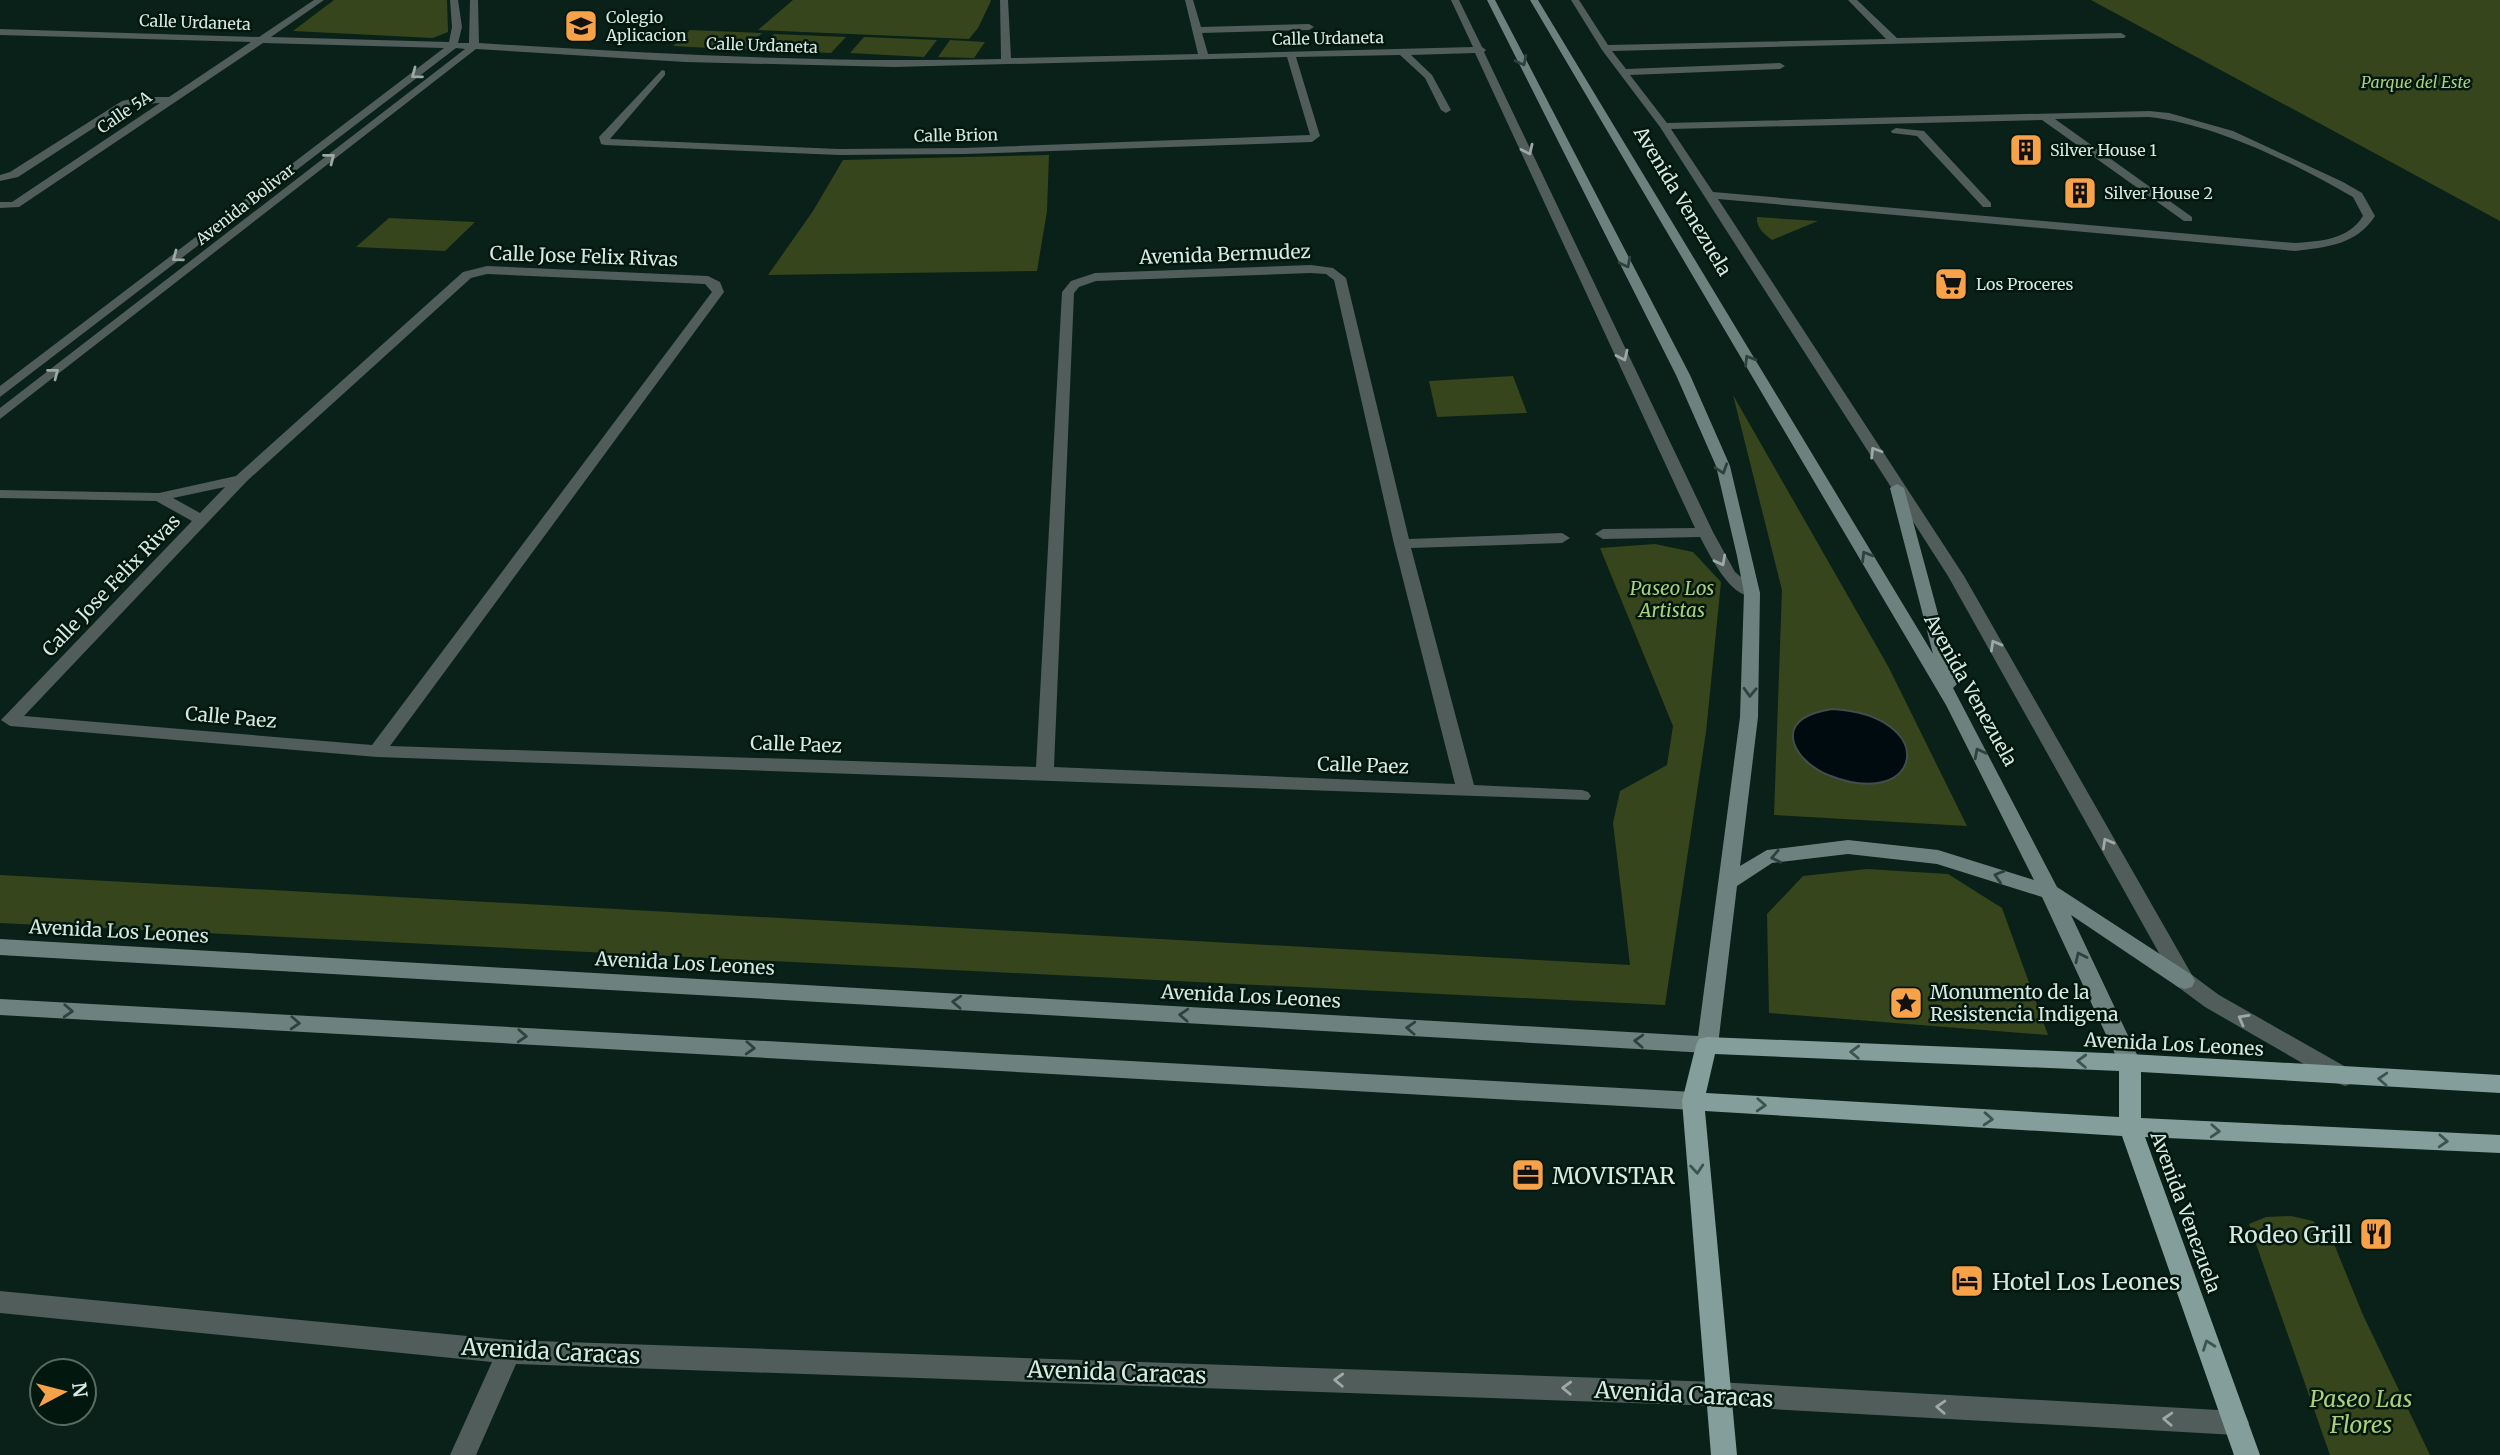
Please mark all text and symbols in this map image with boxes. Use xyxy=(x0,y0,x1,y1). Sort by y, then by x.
school or university icon: Colegio Aplicacion xyxy=(562,7,600,45)
place label: Colegio Aplicacion xyxy=(605,7,687,45)
street label: Calle Urdaneta xyxy=(139,10,252,34)
street label: Calle Urdaneta xyxy=(1272,27,1384,49)
street label: Calle Urdaneta xyxy=(706,33,819,57)
one-way arrow xyxy=(1513,54,1527,66)
one-way arrow xyxy=(411,66,424,79)
park label: Parque del Este xyxy=(2361,72,2471,92)
street label: Calle 5A xyxy=(93,86,156,137)
street label: Avenida Venezuela xyxy=(1628,121,1737,280)
street label: Calle Brion xyxy=(914,124,999,146)
building icon: Silver House 1 xyxy=(2007,131,2045,169)
place label: Silver House 1 xyxy=(2050,140,2157,160)
one-way arrow xyxy=(1519,143,1533,155)
one-way arrow xyxy=(322,154,335,167)
street label: Avenida Bolivar xyxy=(191,159,299,250)
building icon: Silver House 2 xyxy=(2061,174,2099,212)
place label: Silver House 2 xyxy=(2104,183,2213,203)
street label: Avenida Bermudez xyxy=(1138,239,1311,269)
street label: Calle Jose Felix Rivas xyxy=(489,241,679,271)
one-way arrow xyxy=(172,249,185,262)
one-way arrow xyxy=(1617,256,1631,268)
supermarket icon: Los Proceres xyxy=(1932,265,1970,303)
place label: Los Proceres xyxy=(1976,274,2073,294)
one-way arrow xyxy=(1615,349,1629,361)
one-way arrow xyxy=(1744,355,1757,368)
one-way arrow xyxy=(46,368,58,381)
one-way arrow xyxy=(1871,447,1884,460)
one-way arrow xyxy=(1714,462,1729,474)
street label: Calle Jose Felix Rivas xyxy=(37,509,185,661)
one-way arrow xyxy=(1861,550,1874,563)
one-way arrow xyxy=(1713,554,1727,567)
park label: Paseo Los Artistas xyxy=(1630,576,1714,622)
street label: Avenida Venezuela xyxy=(1919,609,2023,770)
one-way arrow xyxy=(1990,640,2003,653)
one-way arrow xyxy=(1742,687,1757,698)
street label: Calle Paez xyxy=(184,701,278,733)
street label: Calle Paez xyxy=(750,730,842,758)
one-way arrow xyxy=(1974,748,1988,760)
street label: Calle Paez xyxy=(1317,751,1409,779)
one-way arrow xyxy=(2102,838,2115,851)
one-way arrow xyxy=(1770,849,1781,864)
one-way arrow xyxy=(1993,870,2005,884)
street label: Avenida Los Leones xyxy=(28,914,209,948)
street label: Avenida Los Leones xyxy=(594,946,775,980)
one-way arrow xyxy=(2075,951,2089,964)
street label: Avenida Los Leones xyxy=(1160,979,1341,1013)
place label: Monumento de la Resistencia Indigena xyxy=(1930,980,2119,1026)
place icon: Monumento de la Resistencia Indigena xyxy=(1887,984,1925,1022)
one-way arrow xyxy=(951,995,962,1010)
one-way arrow xyxy=(63,1003,74,1018)
one-way arrow xyxy=(1179,1008,1190,1023)
one-way arrow xyxy=(2237,1014,2250,1027)
one-way arrow xyxy=(290,1016,301,1031)
one-way arrow xyxy=(1406,1021,1417,1036)
street label: Avenida Los Leones xyxy=(2083,1027,2264,1061)
one-way arrow xyxy=(517,1028,528,1043)
one-way arrow xyxy=(1633,1034,1644,1049)
one-way arrow xyxy=(744,1041,755,1056)
one-way arrow xyxy=(1849,1045,1860,1060)
one-way arrow xyxy=(2077,1053,2088,1068)
one-way arrow xyxy=(2377,1071,2388,1086)
one-way arrow xyxy=(1756,1097,1767,1112)
one-way arrow xyxy=(1983,1111,1994,1126)
one-way arrow xyxy=(2210,1124,2221,1139)
street label: Avenida Venezuela xyxy=(2145,1127,2226,1296)
one-way arrow xyxy=(2437,1134,2448,1149)
office icon: MOVISTAR xyxy=(1509,1156,1547,1194)
place label: MOVISTAR xyxy=(1552,1161,1675,1190)
one-way arrow xyxy=(1689,1164,1704,1175)
restaurant icon: Rodeo Grill xyxy=(2357,1215,2395,1253)
place label: Rodeo Grill xyxy=(2229,1220,2352,1249)
hotel icon: Hotel Los Leones xyxy=(1948,1262,1986,1300)
place label: Hotel Los Leones xyxy=(1992,1267,2180,1296)
street label: Avenida Caracas xyxy=(460,1332,641,1370)
one-way arrow xyxy=(2202,1339,2216,1351)
street label: Avenida Caracas xyxy=(1026,1354,1207,1390)
north arrow xyxy=(28,1357,98,1427)
one-way arrow xyxy=(1334,1372,1345,1387)
street label: Avenida Caracas xyxy=(1593,1375,1774,1413)
text: N xyxy=(67,1381,93,1399)
one-way arrow xyxy=(1561,1381,1572,1396)
park label: Paseo Las Flores xyxy=(2310,1384,2412,1439)
one-way arrow xyxy=(1935,1400,1946,1415)
one-way arrow xyxy=(2162,1412,2173,1427)

